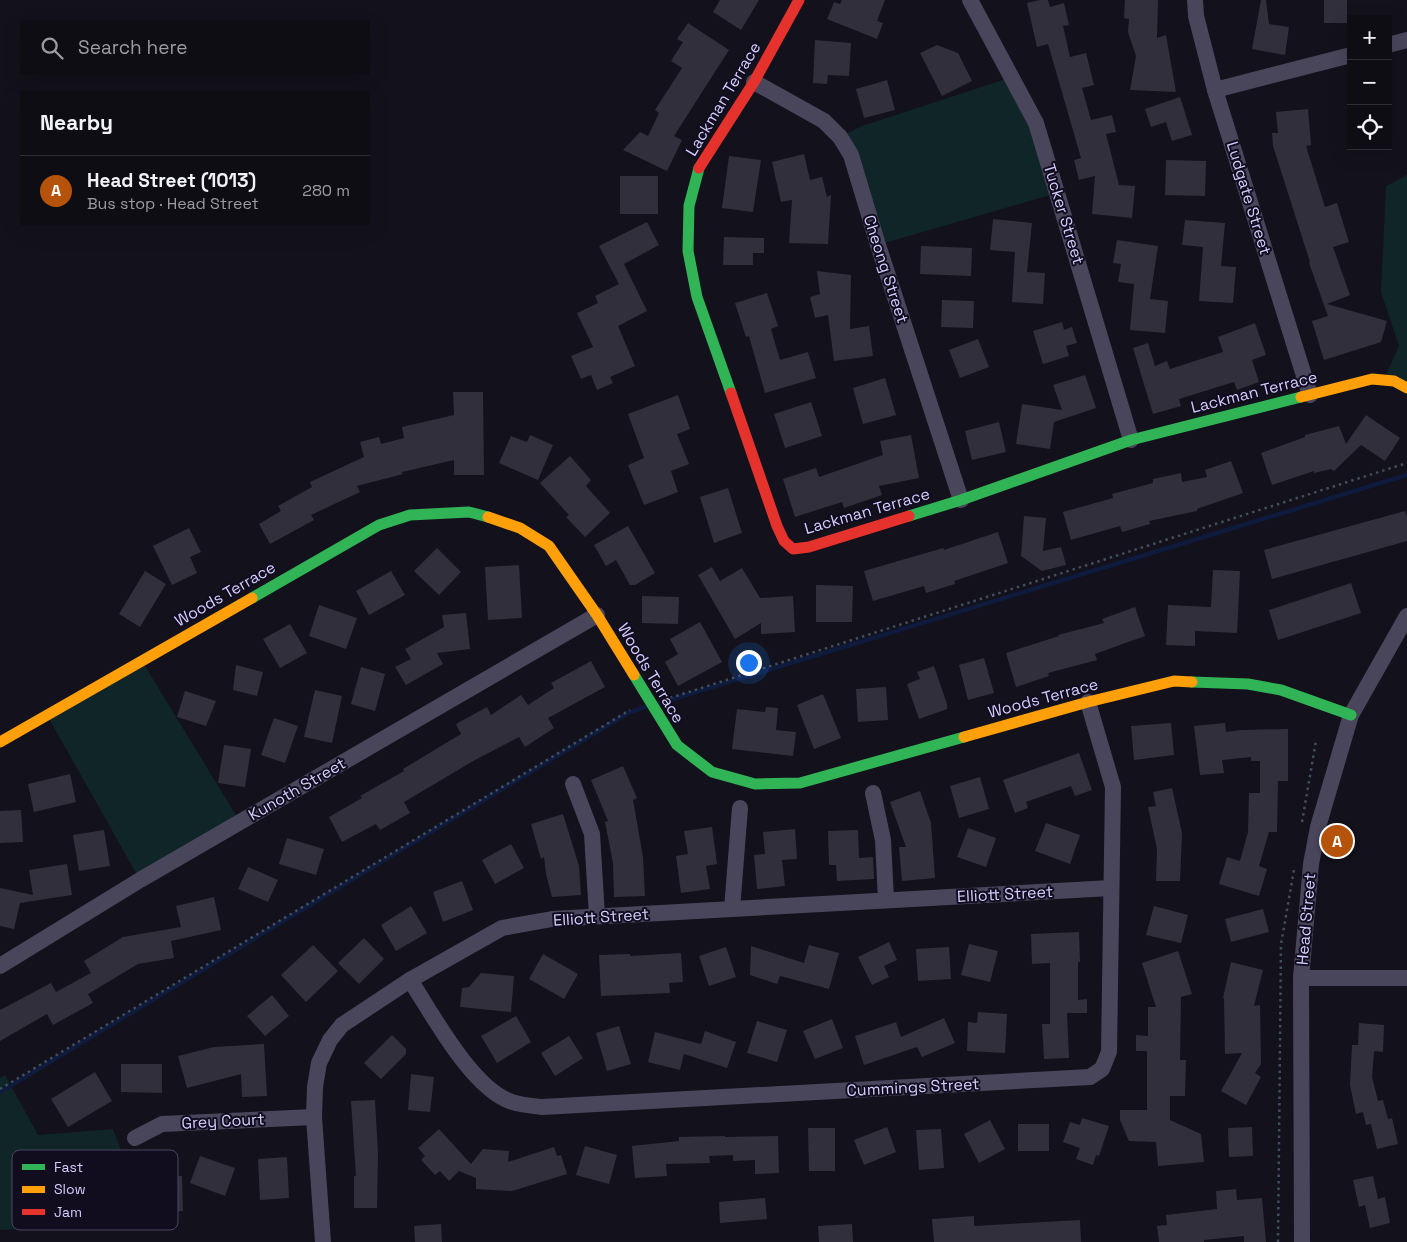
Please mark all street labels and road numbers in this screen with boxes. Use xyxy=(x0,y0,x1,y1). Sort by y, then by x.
street label: Lackman Terrace xyxy=(681,38,765,160)
street label: Ludgate Street xyxy=(1222,139,1276,257)
street label: Tucker Street xyxy=(1039,161,1089,267)
street label: Cheong Street xyxy=(859,212,913,326)
street label: Lackman Terrace xyxy=(1189,366,1319,418)
street label: Lackman Terrace xyxy=(802,483,932,539)
street label: Woods Terrace xyxy=(171,557,279,631)
street label: Woods Terrace xyxy=(613,619,689,727)
street label: Woods Terrace xyxy=(986,673,1100,723)
street label: Kunoth Street xyxy=(245,753,349,825)
street label: Head Street xyxy=(1292,872,1320,966)
street label: Elliott Street xyxy=(956,881,1054,907)
street label: Elliott Street xyxy=(552,903,650,931)
street label: Cummings Street xyxy=(846,1073,980,1101)
street label: Grey Court xyxy=(181,1108,265,1134)

